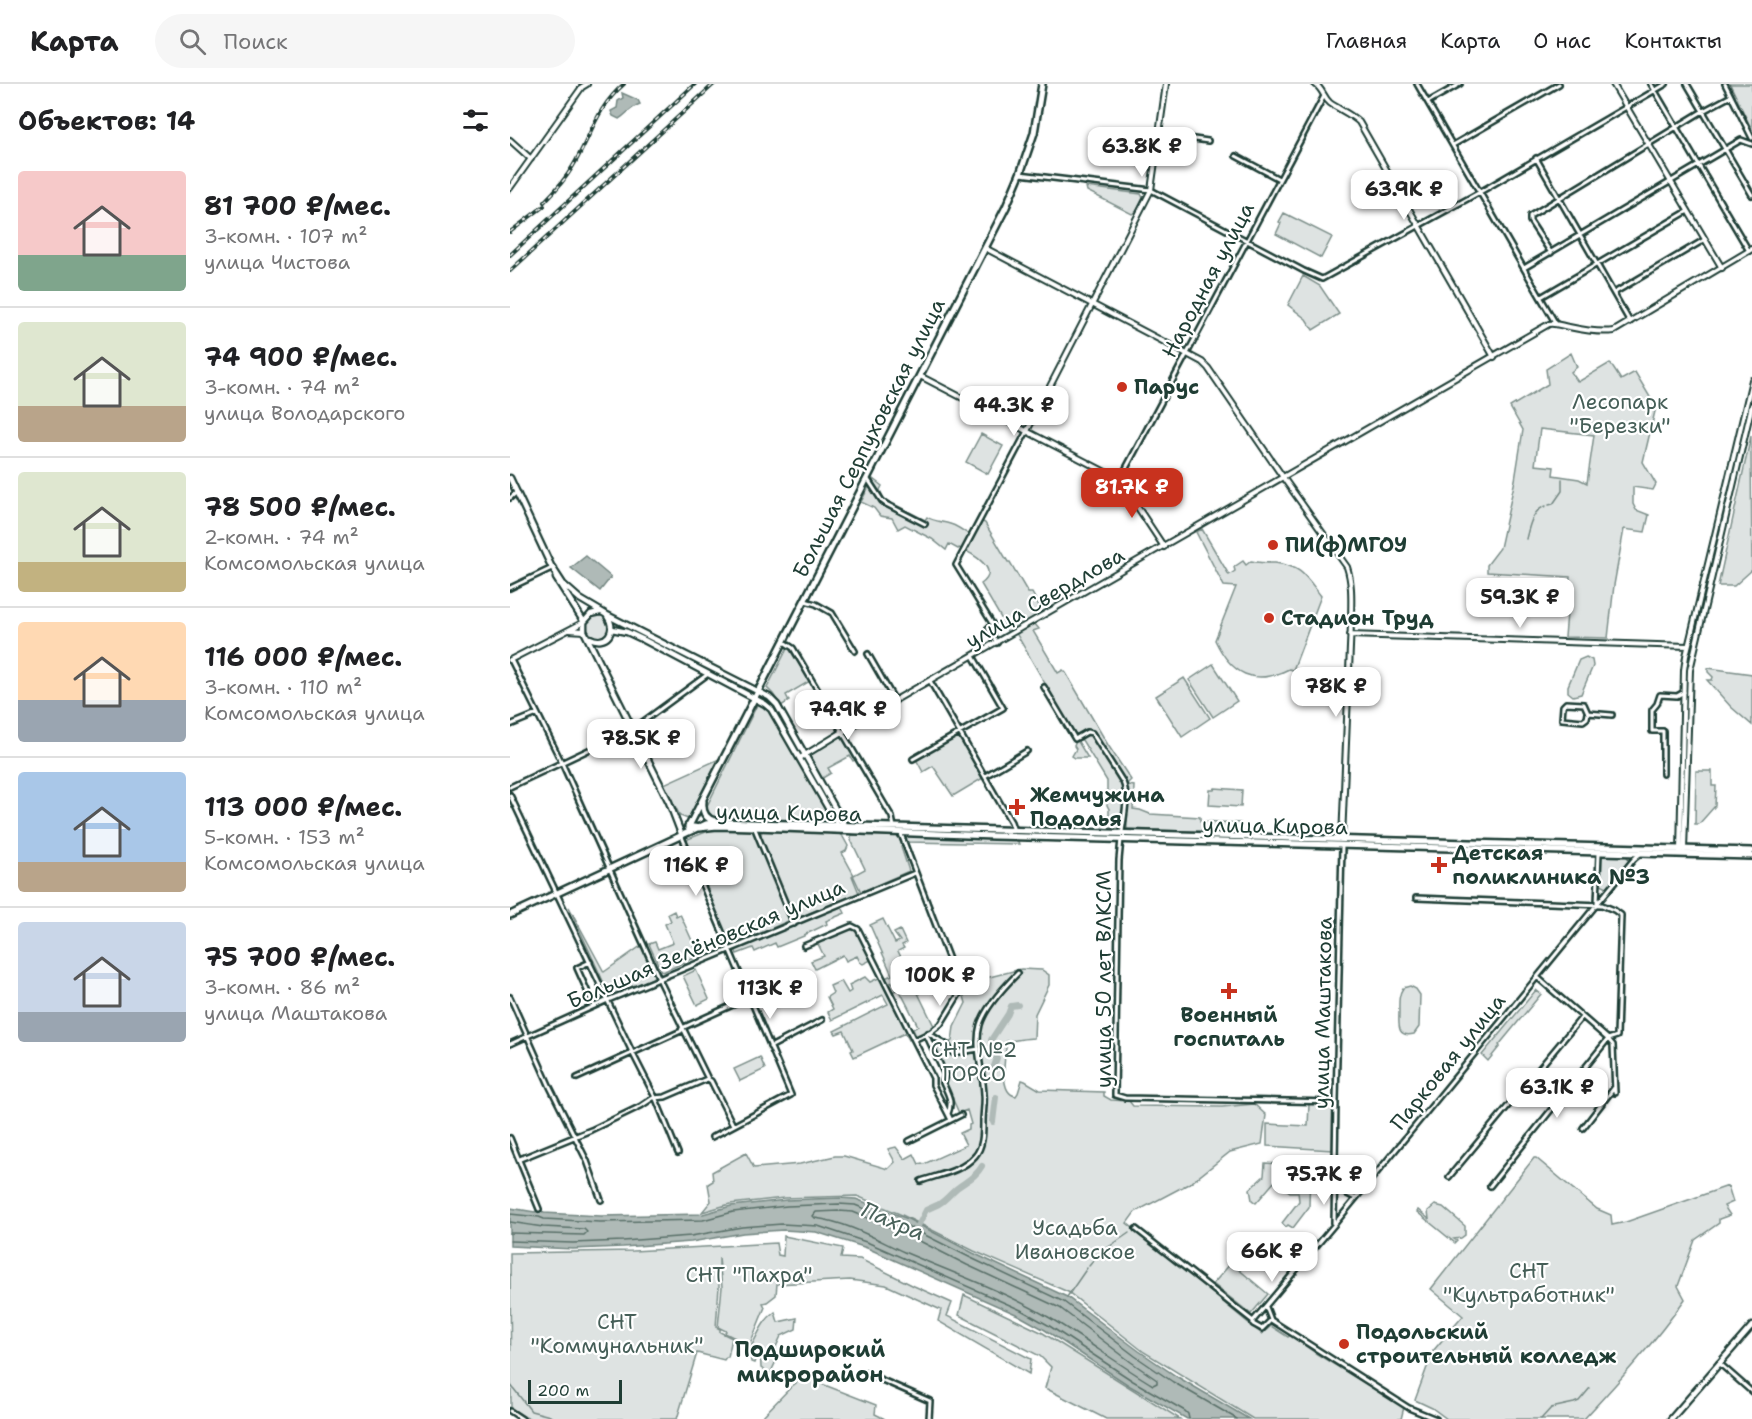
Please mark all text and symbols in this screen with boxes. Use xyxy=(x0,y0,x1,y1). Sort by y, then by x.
search box xyxy=(155,14,575,68)
text: Карта xyxy=(30,22,119,60)
icon: search xyxy=(176,25,209,58)
text: Поиск xyxy=(224,27,288,56)
text: Главная xyxy=(1326,27,1407,55)
text: Карта xyxy=(1440,27,1500,55)
text: О нас xyxy=(1533,27,1591,55)
text: Контакты xyxy=(1624,27,1722,55)
text: Объектов: 14 xyxy=(18,103,195,138)
icon: filters xyxy=(459,104,492,137)
pin: 63.8K ₽ xyxy=(1087,127,1197,178)
text: 63.8K ₽ xyxy=(1102,133,1182,159)
pin: 63.9K ₽ xyxy=(1349,170,1459,221)
text: 63.9K ₽ xyxy=(1365,176,1443,202)
text: 81 700 ₽/мес. xyxy=(204,188,391,223)
icon: home xyxy=(66,195,138,267)
street label: Народная улица xyxy=(1155,197,1261,363)
text: 3-комн. · 107 m² xyxy=(204,223,368,249)
text: улица Чистова xyxy=(204,249,350,275)
street label: Большая Серпуховская улица xyxy=(786,294,952,582)
text: 74 900 ₽/мес. xyxy=(204,339,398,374)
icon: home xyxy=(66,346,138,418)
place label: Парус xyxy=(1134,373,1199,401)
text: 3-комн. · 74 m² xyxy=(204,374,360,400)
marker: Парус xyxy=(1115,380,1129,394)
pin: 44.3K ₽ xyxy=(959,386,1069,437)
park label: Лесопарк "Березки" xyxy=(1569,388,1671,440)
text: 44.3K ₽ xyxy=(974,392,1054,418)
text: улица Володарского xyxy=(204,400,405,426)
pin: 81.7K ₽ xyxy=(1077,468,1187,519)
text: 81.7K ₽ xyxy=(1095,474,1169,500)
text: 78 500 ₽/мес. xyxy=(204,489,396,524)
icon: home xyxy=(66,496,138,568)
text: 2-комн. · 74 m² xyxy=(204,524,359,550)
place label: ПИ(ф)МГОУ xyxy=(1285,531,1407,559)
marker: ПИ(ф)МГОУ xyxy=(1266,538,1280,552)
street label: улица Свердлова xyxy=(960,541,1130,655)
text: Комсомольская улица xyxy=(204,550,425,576)
pin: 59.3K ₽ xyxy=(1465,578,1575,629)
text: 59.3K ₽ xyxy=(1480,584,1560,610)
place label: Стадион Труд xyxy=(1281,604,1434,632)
marker: Стадион Труд xyxy=(1262,611,1276,625)
text: 116 000 ₽/мес. xyxy=(204,639,402,674)
icon: home xyxy=(66,646,138,718)
pin: 78K ₽ xyxy=(1294,667,1378,718)
text: 78K ₽ xyxy=(1305,673,1367,699)
text: 3-комн. · 110 m² xyxy=(204,674,362,700)
pin: 74.9K ₽ xyxy=(793,690,903,741)
text: 74.9K ₽ xyxy=(809,696,887,722)
text: Комсомольская улица xyxy=(204,700,425,726)
pin: 78.5K ₽ xyxy=(586,719,696,770)
text: 78.5K ₽ xyxy=(601,725,681,751)
place label: Жемчужина Подолья xyxy=(1030,781,1165,833)
text: 113 000 ₽/мес. xyxy=(204,789,402,824)
icon: home xyxy=(66,796,138,868)
street label: улица Кирова xyxy=(716,798,862,828)
marker: Жемчужина Подолья xyxy=(1008,798,1026,816)
street label: улица Кирова xyxy=(1202,811,1348,841)
text: 5-комн. · 153 m² xyxy=(204,824,365,850)
place label: Детская поликлиника №3 xyxy=(1452,839,1650,891)
pin: 116K ₽ xyxy=(647,846,745,897)
text: Комсомольская улица xyxy=(204,850,425,876)
text: 116K ₽ xyxy=(663,852,729,878)
marker: Детская поликлиника №3 xyxy=(1430,856,1448,874)
street label: улица 50 лет ВЛКСМ xyxy=(1090,870,1118,1088)
street label: Большая Зелёновская улица xyxy=(563,873,849,1015)
street label: улица Маштакова xyxy=(1307,917,1339,1109)
text: 75 700 ₽/мес. xyxy=(204,939,395,974)
icon: home xyxy=(66,946,138,1018)
pin: 100K ₽ xyxy=(891,956,989,1007)
text: 100K ₽ xyxy=(905,962,976,988)
pin: 113K ₽ xyxy=(721,969,819,1020)
text: 3-комн. · 86 m² xyxy=(204,974,360,1000)
text: 113K ₽ xyxy=(737,975,803,1001)
marker: Военный госпиталь xyxy=(1220,982,1238,1000)
street label: Парковая улица xyxy=(1384,988,1512,1136)
text: улица Маштакова xyxy=(204,1000,387,1026)
place label: Военный госпиталь xyxy=(1173,1001,1285,1053)
park label: СНТ №2 ГОРСО xyxy=(930,1036,1018,1088)
pin: 63.1K ₽ xyxy=(1502,1068,1612,1119)
text: 63.1K ₽ xyxy=(1520,1074,1594,1100)
pin: 75.7K ₽ xyxy=(1269,1155,1379,1206)
text: 75.7K ₽ xyxy=(1285,1161,1363,1187)
water label: Пахра xyxy=(857,1195,929,1247)
park label: Усадьба Ивановское xyxy=(1015,1214,1135,1266)
pin: 66K ₽ xyxy=(1230,1232,1314,1283)
text: 66K ₽ xyxy=(1241,1238,1303,1264)
park label: СНТ "Культработник" xyxy=(1443,1257,1615,1309)
park label: СНТ "Пахра" xyxy=(685,1261,813,1289)
park label: СНТ "Коммунальник" xyxy=(530,1308,704,1360)
place label: Подольский строительный колледж xyxy=(1356,1318,1617,1370)
district label: Подширокий микрорайон xyxy=(735,1335,885,1389)
marker: Подольский строительный колледж xyxy=(1337,1337,1351,1351)
scale bar xyxy=(528,1377,622,1404)
text: 200 m xyxy=(537,1380,589,1401)

